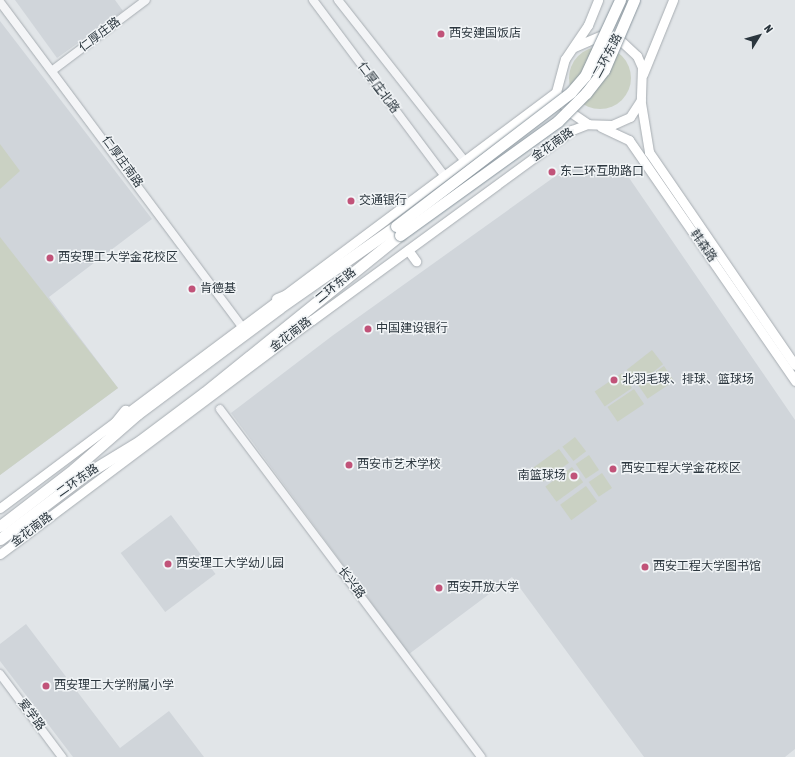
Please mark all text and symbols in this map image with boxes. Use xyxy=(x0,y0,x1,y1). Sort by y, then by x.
street label: 仁厚庄路 xyxy=(76,15,124,55)
north arrow xyxy=(739,16,779,56)
text: N xyxy=(762,23,775,35)
place label: 西安建国饭店 xyxy=(449,27,521,41)
marker: 西安建国饭店 xyxy=(436,29,446,39)
street label: 二环东路 xyxy=(590,31,626,81)
street label: 仁厚庄北路 xyxy=(354,60,402,116)
street label: 金花南路 xyxy=(529,125,577,165)
street label: 仁厚庄南路 xyxy=(99,133,145,191)
place label: 东二环互助路口 xyxy=(560,165,644,179)
marker: 东二环互助路口 xyxy=(547,167,557,177)
place label: 交通银行 xyxy=(359,194,407,208)
marker: 交通银行 xyxy=(346,196,356,206)
street label: 韩森路 xyxy=(687,227,719,265)
place label: 西安理工大学金花校区 xyxy=(58,251,178,265)
marker: 西安理工大学金花校区 xyxy=(45,253,55,263)
street label: 二环东路 xyxy=(313,265,359,307)
place label: 肯德基 xyxy=(200,282,236,296)
marker: 肯德基 xyxy=(187,284,197,294)
street label: 金花南路 xyxy=(267,315,315,355)
place label: 中国建设银行 xyxy=(376,322,448,336)
marker: 中国建设银行 xyxy=(363,324,373,334)
place label: 北羽毛球、排球、篮球场 xyxy=(622,373,754,387)
marker: 北羽毛球、排球、篮球场 xyxy=(609,375,619,385)
place label: 西安市艺术学校 xyxy=(357,458,441,472)
marker: 西安市艺术学校 xyxy=(344,460,354,470)
street label: 二环东路 xyxy=(54,461,102,501)
place label: 西安工程大学金花校区 xyxy=(621,462,741,476)
marker: 西安工程大学金花校区 xyxy=(608,464,618,474)
place label: 南篮球场 xyxy=(518,469,566,483)
marker: 南篮球场 xyxy=(569,471,579,481)
street label: 金花南路 xyxy=(8,510,56,550)
place label: 西安理工大学幼儿园 xyxy=(176,557,284,571)
marker: 西安理工大学幼儿园 xyxy=(163,559,173,569)
place label: 西安工程大学图书馆 xyxy=(653,560,761,574)
marker: 西安工程大学图书馆 xyxy=(640,562,650,572)
street label: 长兴路 xyxy=(334,564,368,602)
place label: 西安开放大学 xyxy=(447,581,519,595)
marker: 西安开放大学 xyxy=(434,583,444,593)
place label: 西安理工大学附属小学 xyxy=(54,679,174,693)
marker: 西安理工大学附属小学 xyxy=(41,681,51,691)
street label: 爱学路 xyxy=(14,696,48,734)

